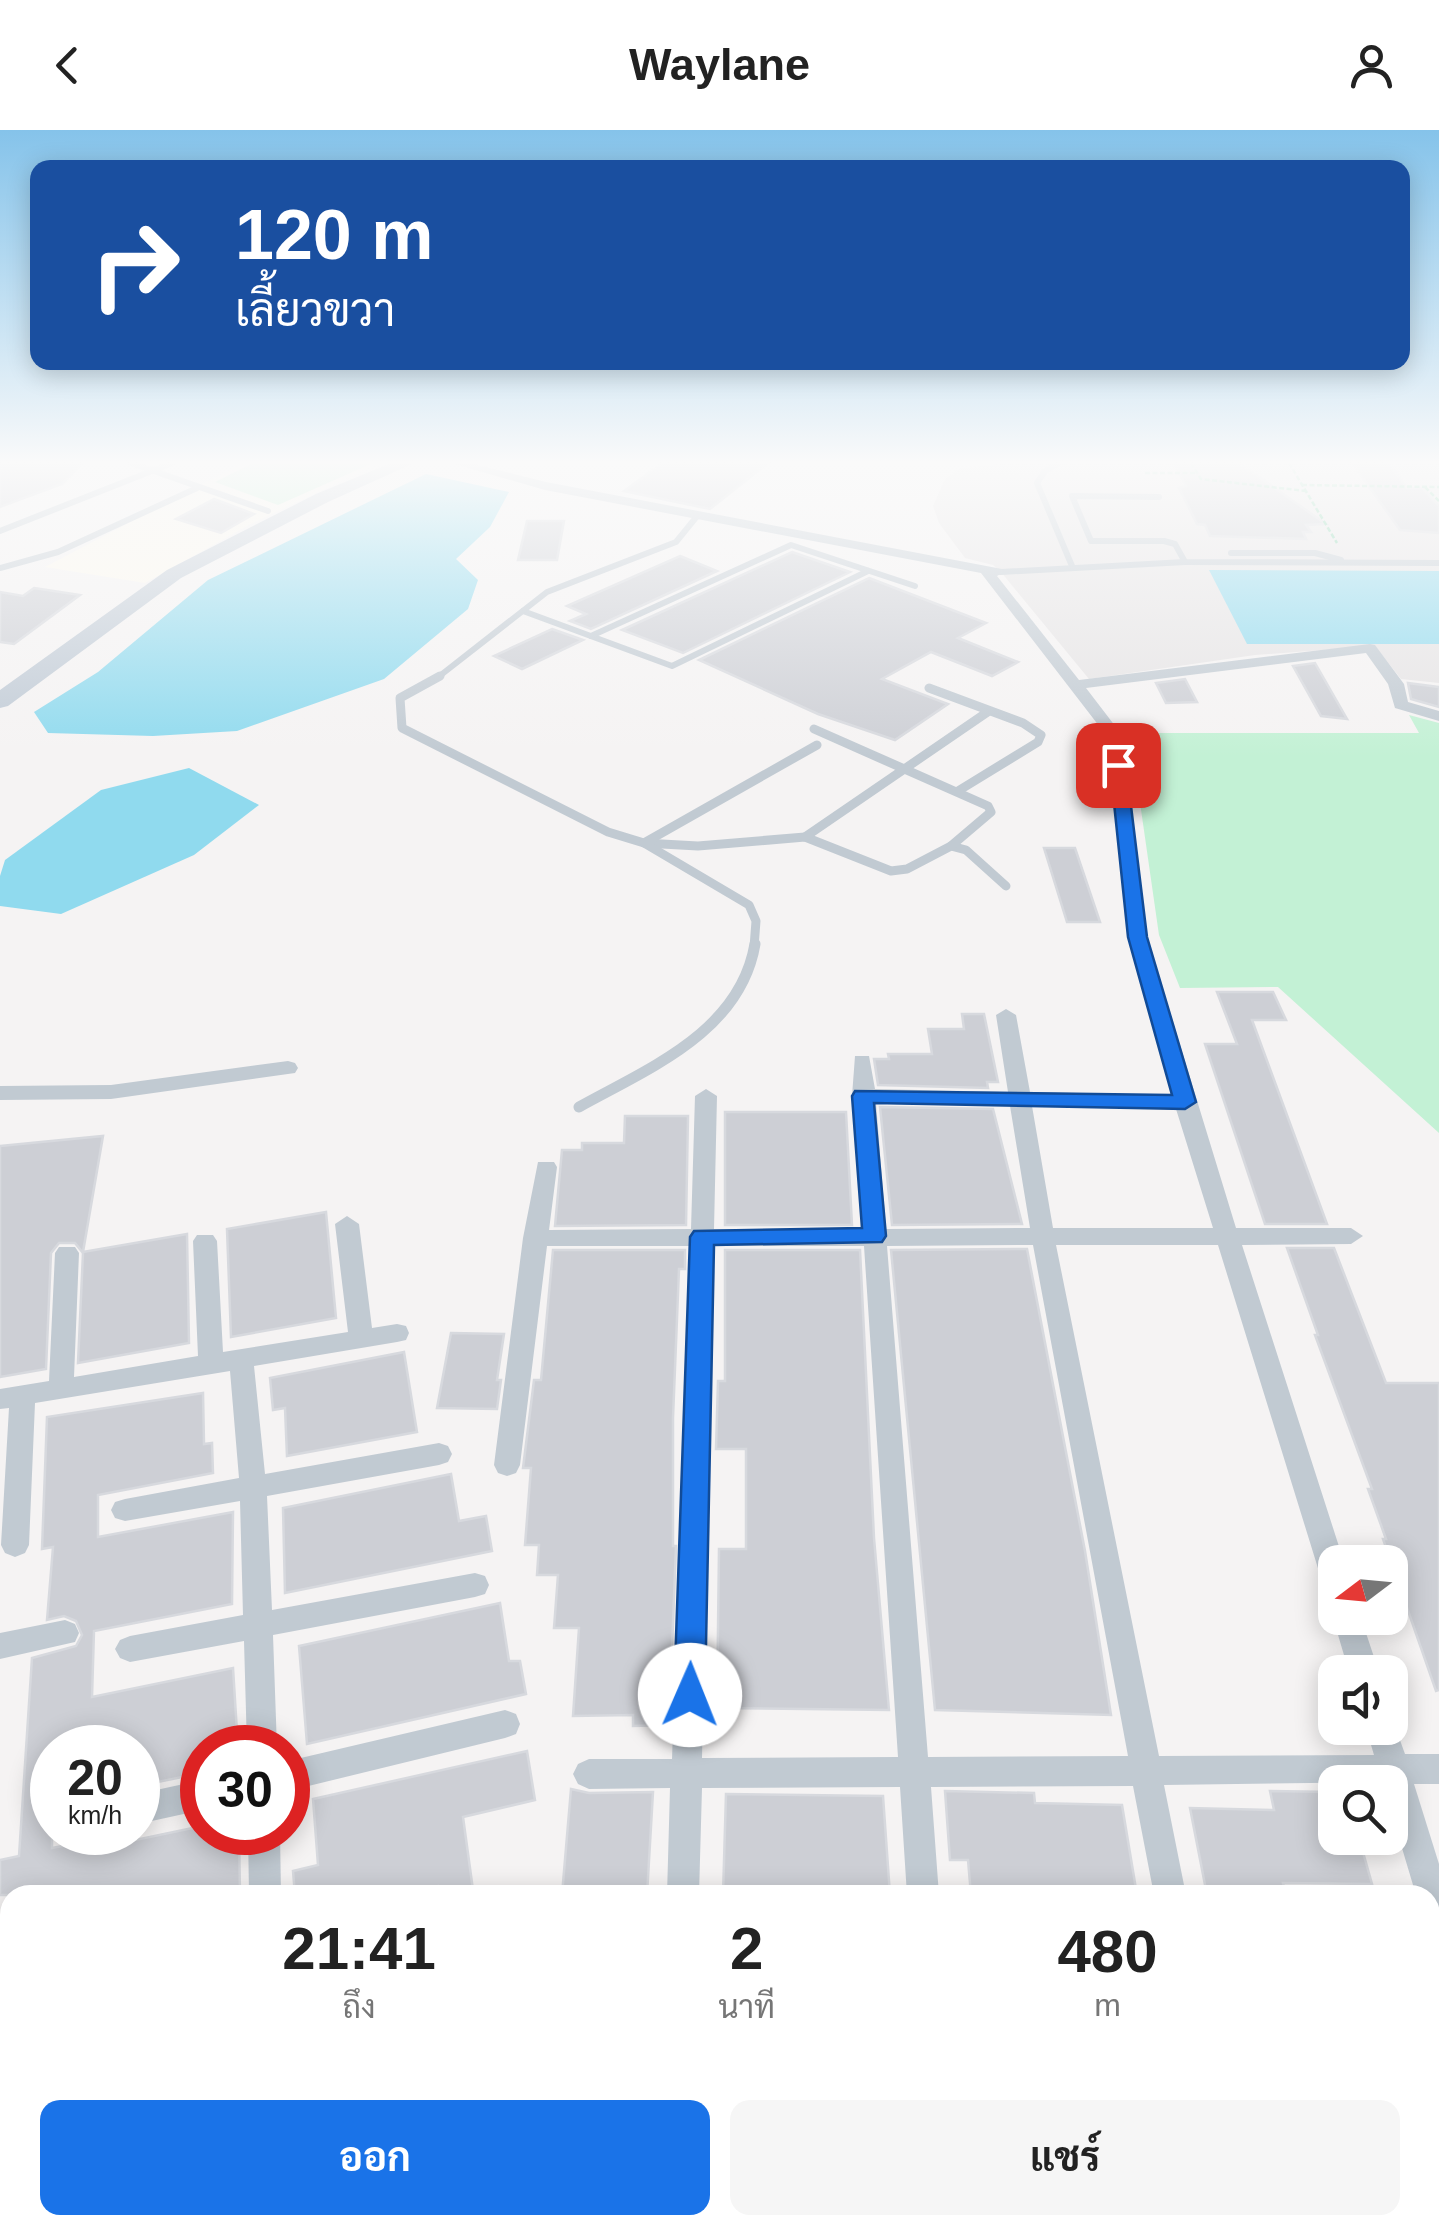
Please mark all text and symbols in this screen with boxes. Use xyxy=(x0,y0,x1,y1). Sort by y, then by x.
icon: back xyxy=(40,38,95,93)
icon: person xyxy=(1344,38,1399,93)
text: Waylane xyxy=(629,39,810,90)
text: 120 m xyxy=(235,196,433,274)
icon: right xyxy=(70,200,200,330)
text: เลี้ยวขวา xyxy=(235,285,395,336)
pin xyxy=(1076,723,1161,808)
icon: arrive xyxy=(1091,738,1146,793)
north arrow xyxy=(1318,1545,1408,1635)
map controls xyxy=(1318,1545,1408,1855)
position arrow xyxy=(638,1643,742,1747)
button: sound xyxy=(1318,1655,1408,1745)
speed limit sign: 30 xyxy=(180,1725,310,1855)
text: 20 xyxy=(67,1750,123,1806)
button: search xyxy=(1318,1765,1408,1855)
text: km/h xyxy=(68,1801,122,1829)
text: 21:41 xyxy=(282,1915,436,1982)
text: 2 xyxy=(730,1915,763,1982)
text: 480 xyxy=(1057,1918,1158,1985)
text: m xyxy=(1094,1987,1121,2023)
text: ถึง xyxy=(343,1989,376,2025)
text: นาที xyxy=(718,1989,775,2025)
button: ออก xyxy=(40,2100,710,2215)
button: แชร์ xyxy=(730,2100,1400,2215)

